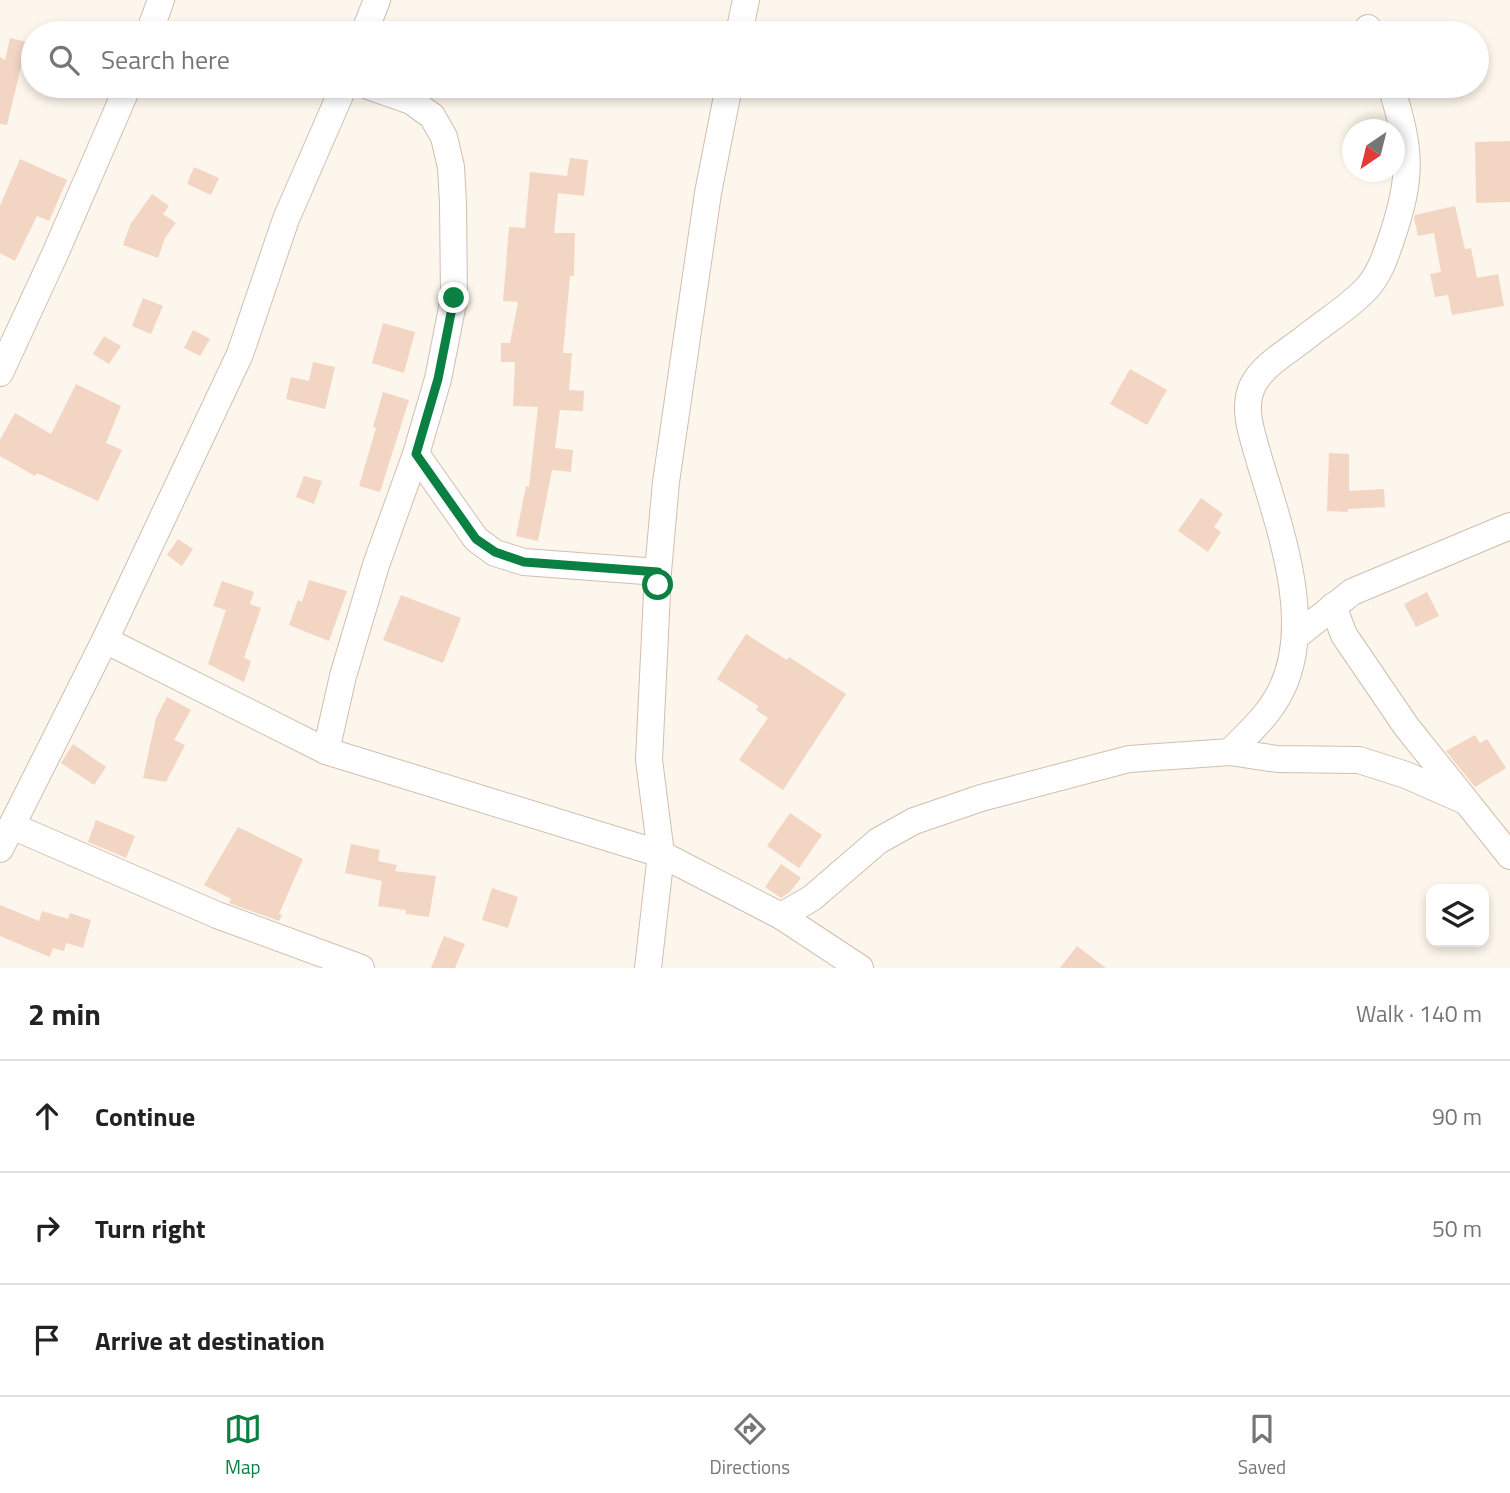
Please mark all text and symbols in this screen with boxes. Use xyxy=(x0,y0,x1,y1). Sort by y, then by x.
search box xyxy=(21,21,1489,98)
text: Search here xyxy=(101,40,230,79)
icon: search xyxy=(45,41,83,79)
north arrow xyxy=(1342,119,1405,182)
route end xyxy=(438,282,469,313)
route start xyxy=(642,569,673,600)
map controls xyxy=(1426,884,1489,947)
button: layers xyxy=(1426,884,1489,947)
text: 2 min xyxy=(28,991,101,1037)
text: Walk · 140 m xyxy=(1356,996,1482,1031)
icon: ahead xyxy=(28,1097,66,1135)
text: Continue xyxy=(95,1097,195,1136)
text: 90 m xyxy=(1432,1099,1482,1134)
icon: right xyxy=(28,1209,66,1247)
text: Turn right xyxy=(95,1209,206,1248)
text: 50 m xyxy=(1432,1211,1482,1246)
icon: arrive xyxy=(28,1321,66,1359)
text: Arrive at destination xyxy=(95,1321,325,1360)
tab: Map xyxy=(224,1410,262,1481)
tab: Directions xyxy=(710,1410,790,1481)
tab: Saved xyxy=(1238,1410,1286,1481)

